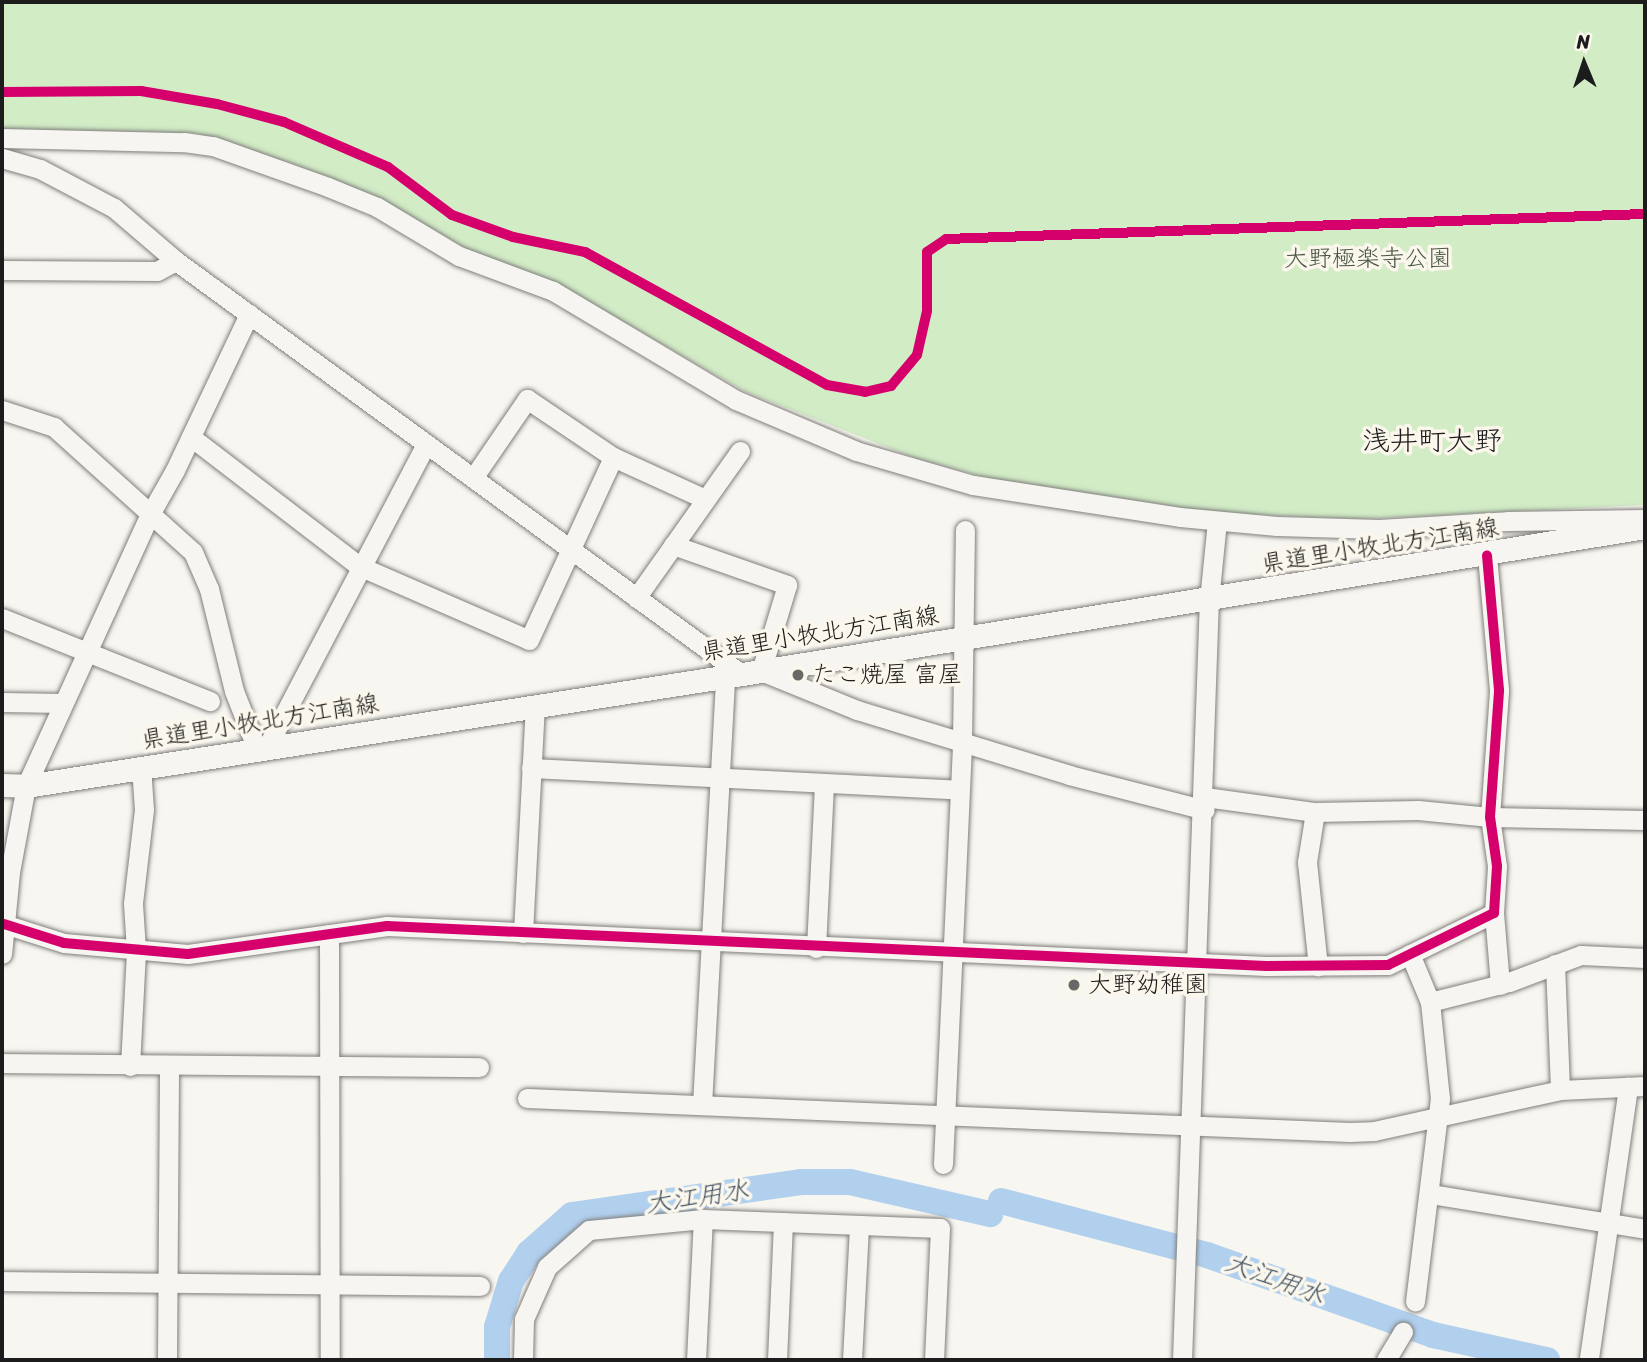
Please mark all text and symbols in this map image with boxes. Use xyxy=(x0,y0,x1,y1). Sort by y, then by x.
text: N xyxy=(1576,25,1590,58)
north arrow xyxy=(1549,28,1619,98)
park label: 大野極楽寺公園 xyxy=(1284,245,1452,273)
district label: 浅井町大野 xyxy=(1362,424,1502,458)
street label: 県道里小牧北方江南線 xyxy=(1259,513,1501,579)
street label: 県道里小牧北方江南線 xyxy=(699,601,941,667)
place label: たこ焼屋 富屋 xyxy=(812,661,962,689)
marker: たこ焼屋 富屋 xyxy=(790,667,806,683)
street label: 県道里小牧北方江南線 xyxy=(139,689,381,755)
place label: 大野幼稚園 xyxy=(1088,971,1208,999)
marker: 大野幼稚園 xyxy=(1066,977,1082,993)
water label: 大江用水 xyxy=(643,1174,751,1220)
water label: 大江用水 xyxy=(1221,1247,1329,1311)

